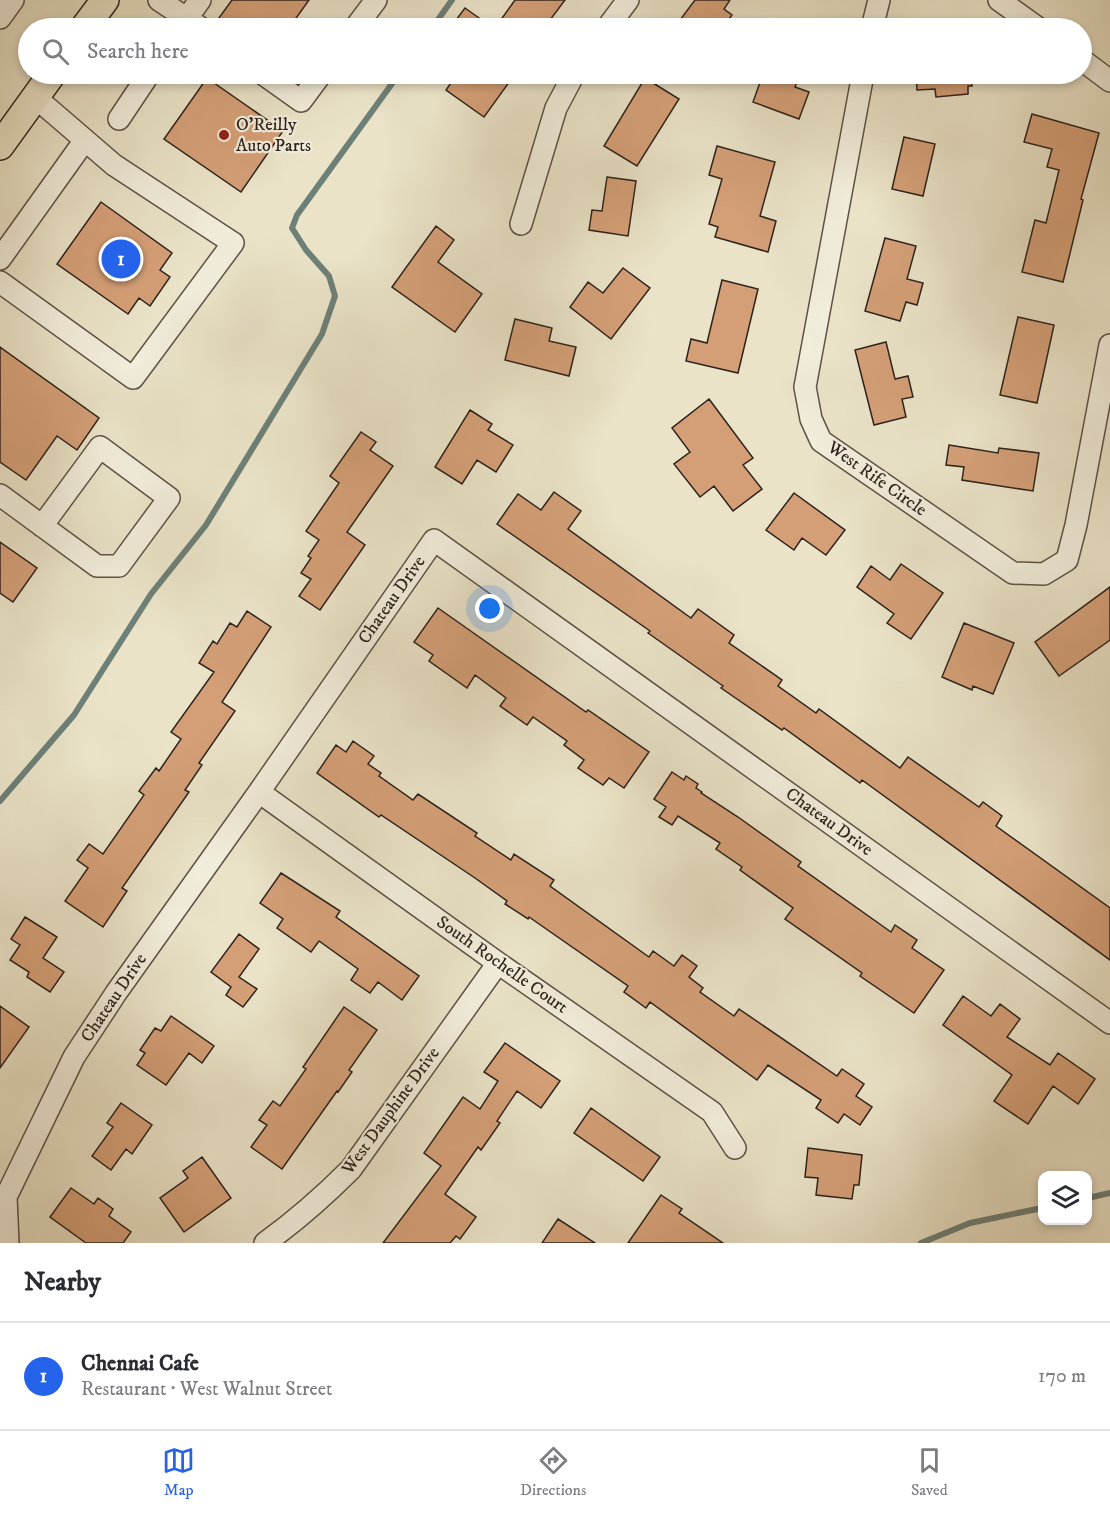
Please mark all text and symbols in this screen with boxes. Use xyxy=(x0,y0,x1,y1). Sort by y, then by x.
search box xyxy=(18,18,1092,84)
icon: search xyxy=(39,35,72,68)
text: Search here xyxy=(87,38,189,65)
place label: O'Reilly Auto Parts xyxy=(236,114,311,157)
marker: O'Reilly Auto Parts xyxy=(217,128,231,142)
pin: 1 xyxy=(102,236,140,282)
street label: West Rife Circle xyxy=(822,436,931,521)
street label: Chateau Drive xyxy=(354,552,430,648)
your location xyxy=(475,594,504,623)
street label: Chateau Drive xyxy=(781,783,877,861)
street label: South Rochelle Court xyxy=(432,912,572,1019)
street label: Chateau Drive xyxy=(76,949,152,1047)
street label: West Dauphine Drive xyxy=(337,1043,445,1180)
map controls xyxy=(1038,1171,1092,1225)
button: layers xyxy=(1038,1171,1092,1225)
text: Nearby xyxy=(24,1266,101,1299)
text: Chennai Cafe xyxy=(81,1350,199,1377)
text: 1 xyxy=(40,1364,47,1389)
text: 170 m xyxy=(1038,1364,1086,1389)
text: Restaurant · West Walnut Street xyxy=(81,1377,332,1402)
tab: Map xyxy=(162,1444,195,1500)
tab: Directions xyxy=(520,1444,586,1500)
tab: Saved xyxy=(911,1444,948,1500)

